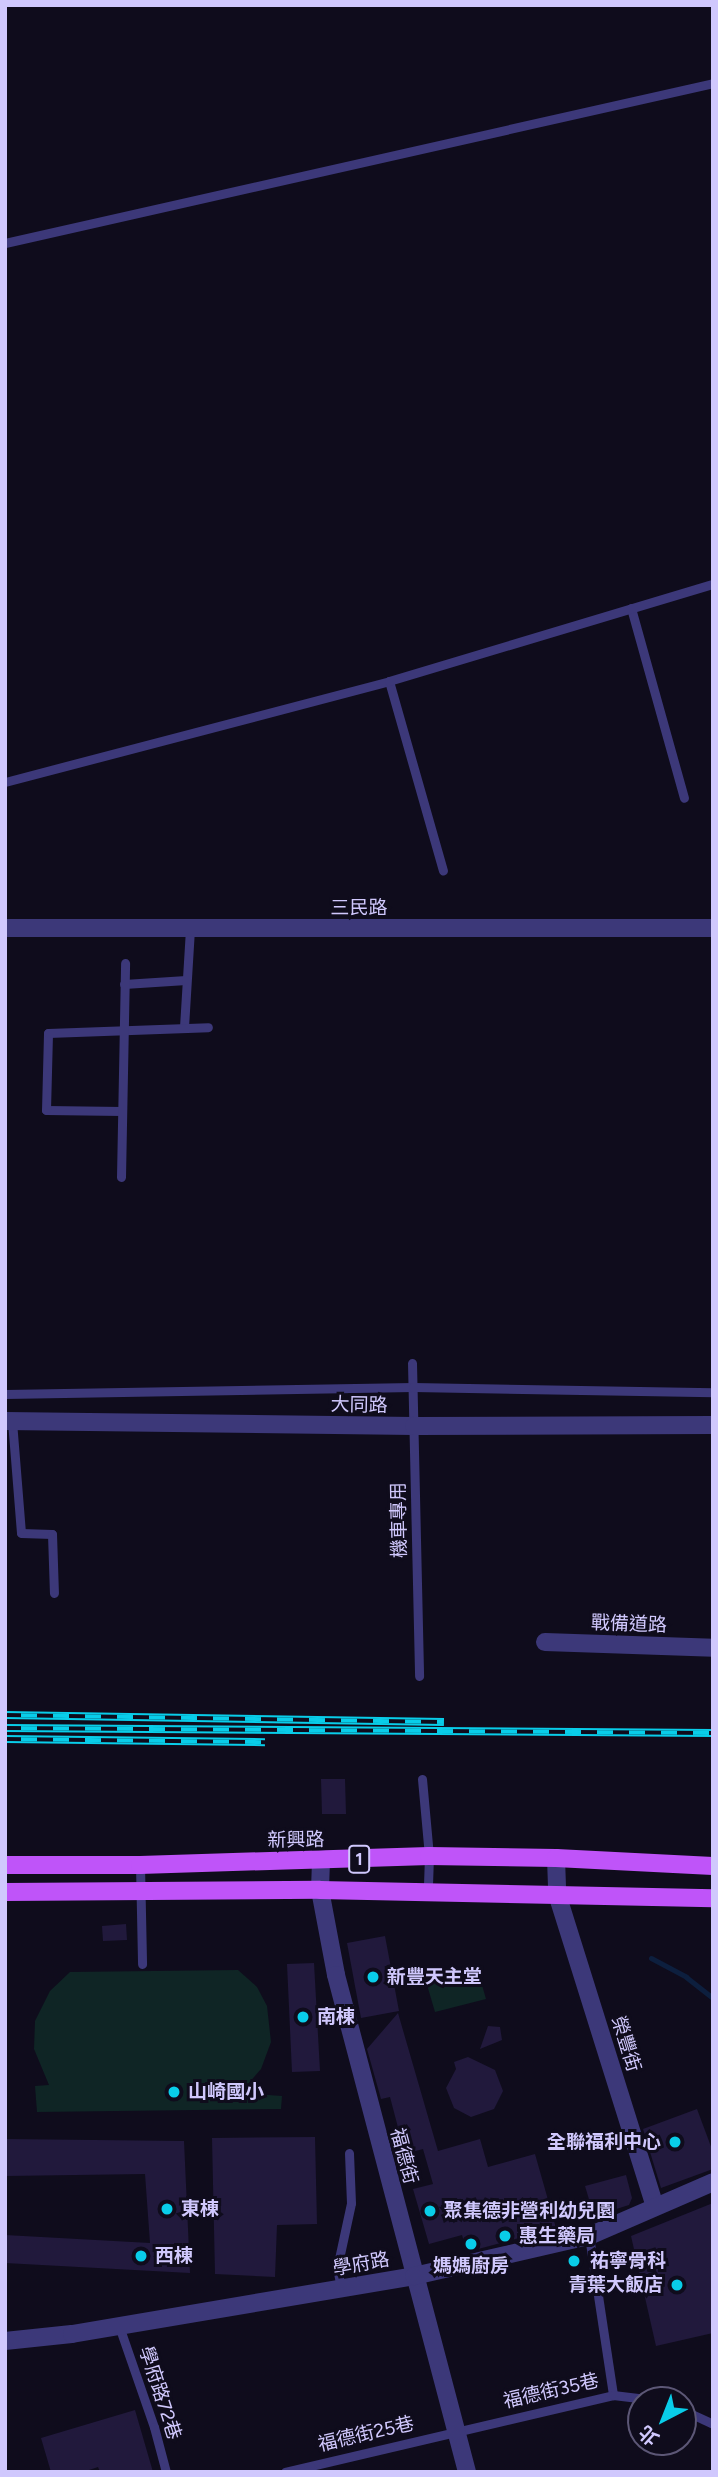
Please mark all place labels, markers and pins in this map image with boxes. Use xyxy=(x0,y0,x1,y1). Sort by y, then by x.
place label: 新豐天主堂 xyxy=(387,1966,482,1988)
marker: 新豐天主堂 xyxy=(365,1969,381,1985)
place label: 南棟 xyxy=(317,2006,355,2028)
marker: 南棟 xyxy=(295,2009,311,2025)
place label: 山崎國小 xyxy=(188,2081,264,2103)
marker: 山崎國小 xyxy=(166,2084,182,2100)
place label: 全聯福利中心 xyxy=(547,2131,661,2153)
marker: 全聯福利中心 xyxy=(667,2134,683,2150)
place label: 東棟 xyxy=(181,2198,219,2220)
place label: 聚集德非營利幼兒園 xyxy=(444,2200,615,2222)
marker: 東棟 xyxy=(159,2201,175,2217)
marker: 聚集德非營利幼兒園 xyxy=(422,2203,438,2219)
place label: 惠生藥局 xyxy=(519,2225,595,2247)
marker: 惠生藥局 xyxy=(497,2228,513,2244)
marker: 媽媽廚房 xyxy=(463,2236,479,2252)
place label: 西棟 xyxy=(155,2245,193,2267)
marker: 西棟 xyxy=(133,2248,149,2264)
place label: 祐寧骨科 xyxy=(590,2250,666,2272)
marker: 祐寧骨科 xyxy=(564,2251,584,2271)
place label: 媽媽廚房 xyxy=(433,2255,509,2277)
place label: 青葉大飯店 xyxy=(568,2274,663,2296)
marker: 青葉大飯店 xyxy=(669,2277,685,2293)

